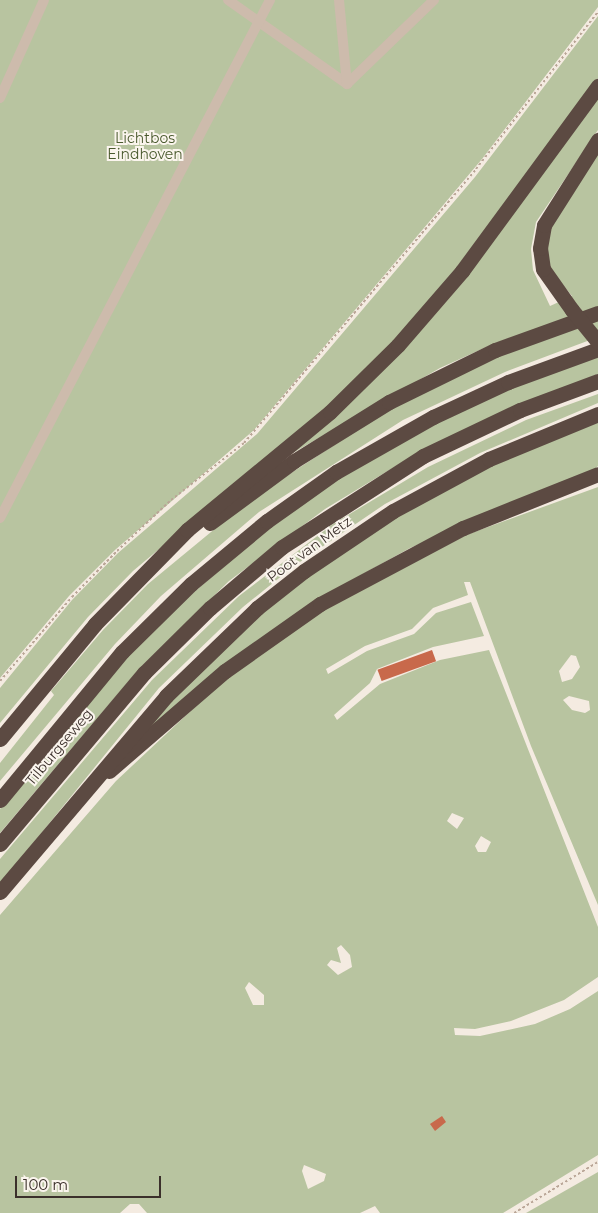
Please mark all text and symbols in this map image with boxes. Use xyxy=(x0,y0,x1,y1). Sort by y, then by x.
park label: Lichtbos Eindhoven xyxy=(107,130,183,162)
street label: Poot van Metz xyxy=(264,513,354,585)
street label: Tilburgseweg xyxy=(22,705,96,789)
scale bar xyxy=(18,1166,164,1198)
text: 100 m xyxy=(23,1175,68,1194)

